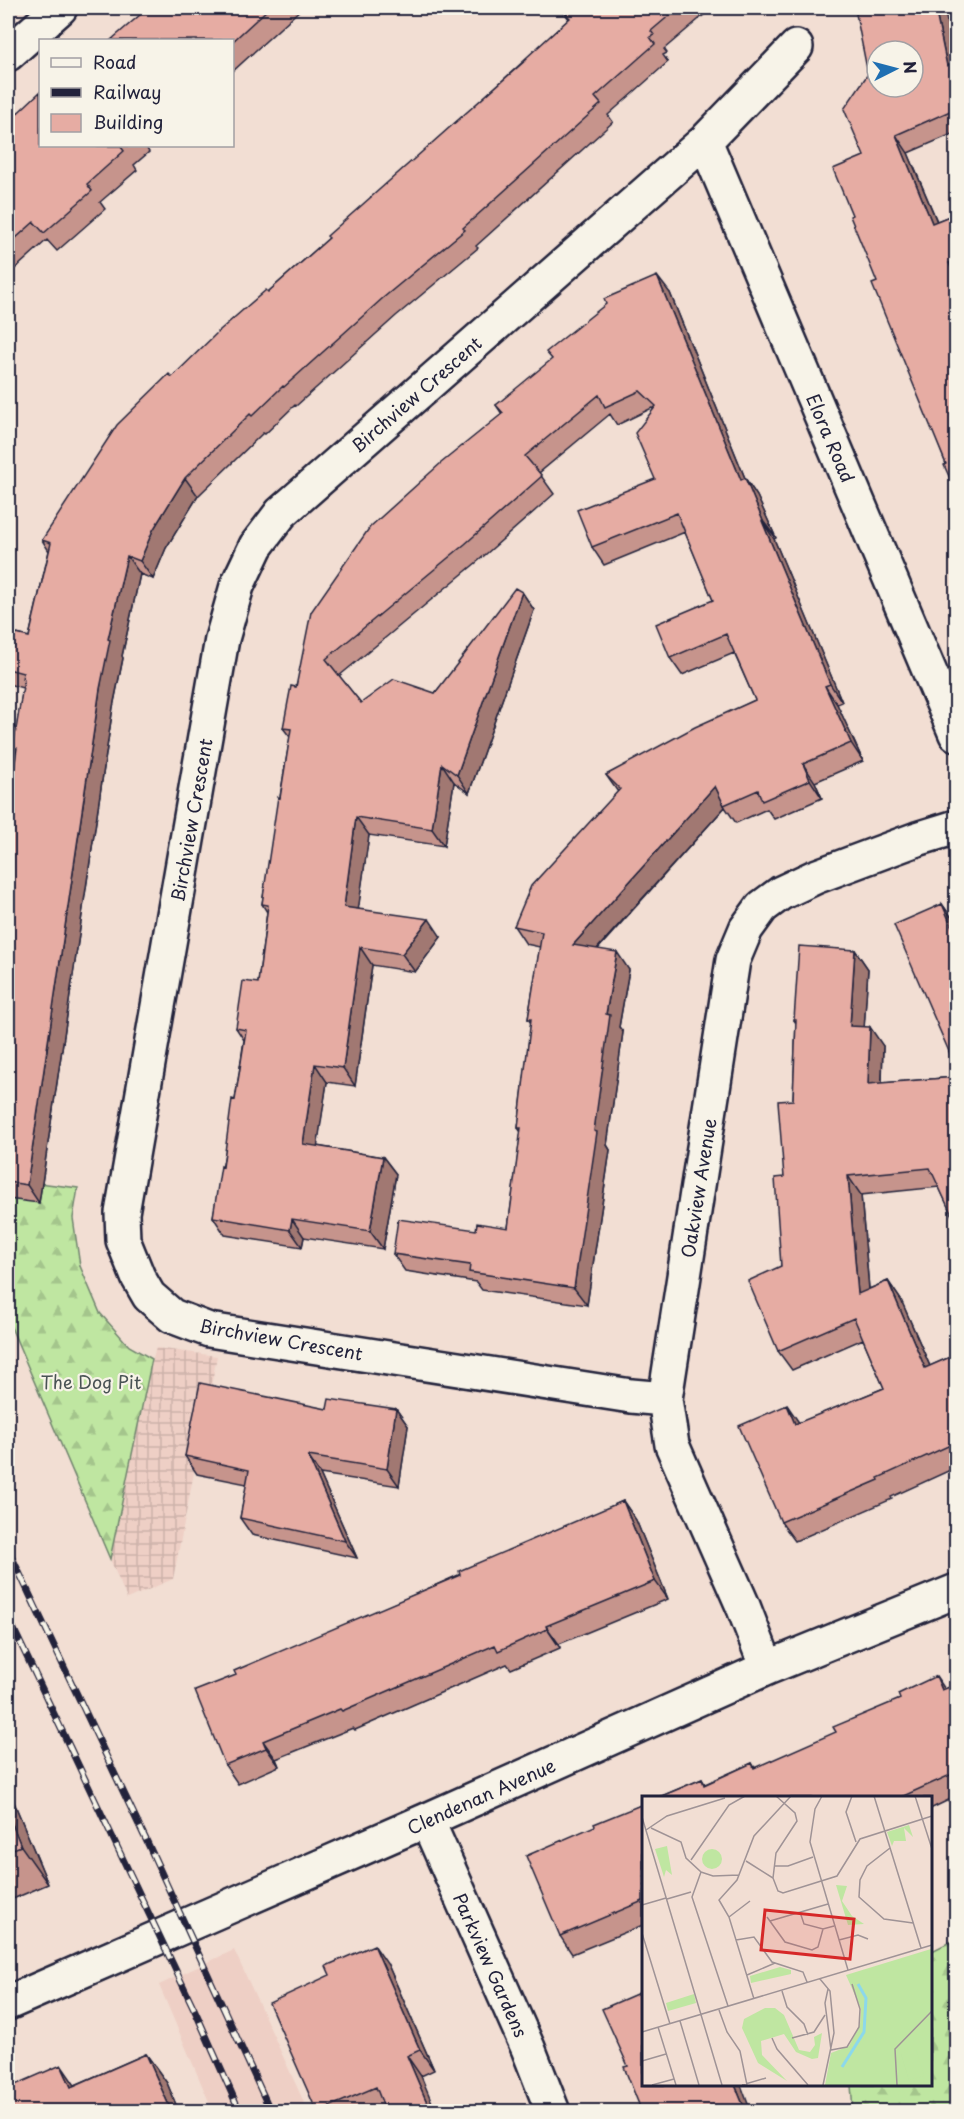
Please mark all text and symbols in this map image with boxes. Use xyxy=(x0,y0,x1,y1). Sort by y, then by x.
legend xyxy=(39,39,234,147)
north arrow xyxy=(865,39,925,99)
text: Road xyxy=(93,48,137,75)
text: N xyxy=(898,60,924,75)
text: Railway xyxy=(93,78,161,105)
text: Building xyxy=(93,108,163,135)
street label: Birchview Crescent xyxy=(345,330,487,458)
street label: Elora Road xyxy=(800,389,862,487)
street label: Birchview Crescent xyxy=(163,736,219,904)
street label: Oakview Avenue xyxy=(674,1116,722,1260)
street label: Birchview Crescent xyxy=(197,1311,365,1367)
park label: The Dog Pit xyxy=(41,1368,142,1395)
street label: Clendenan Avenue xyxy=(403,1751,560,1841)
inset map xyxy=(642,1796,931,2086)
street label: Parkview Gardens xyxy=(447,1889,535,2041)

